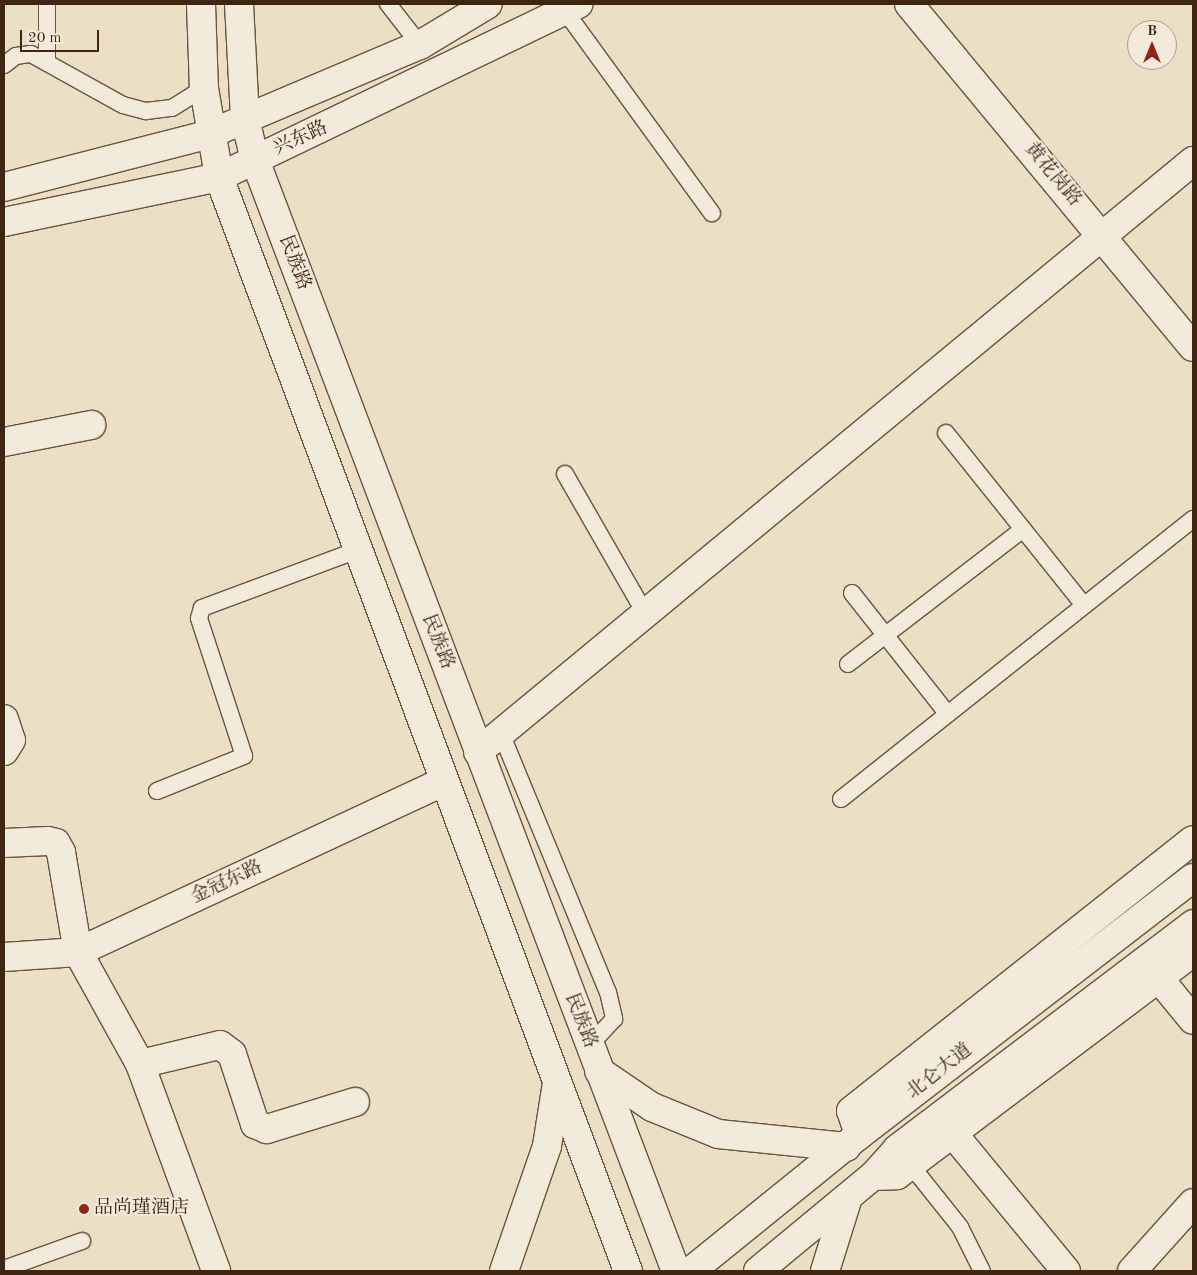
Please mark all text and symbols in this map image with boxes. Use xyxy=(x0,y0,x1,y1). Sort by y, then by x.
scale bar xyxy=(22,20,101,52)
north arrow xyxy=(1127,20,1177,70)
text: B xyxy=(1147,24,1157,38)
text: 20 m xyxy=(28,31,62,46)
street label: 兴东路 xyxy=(270,117,332,161)
street label: 黄花岗路 xyxy=(1019,139,1085,211)
street label: 民族路 xyxy=(273,232,315,294)
street label: 民族路 xyxy=(416,611,458,673)
street label: 金冠东路 xyxy=(188,857,266,909)
street label: 民族路 xyxy=(559,990,601,1052)
street label: 北仑大道 xyxy=(903,1040,977,1104)
place label: 品尚瑾酒店 xyxy=(94,1198,189,1220)
marker: 品尚瑾酒店 xyxy=(78,1203,90,1215)

